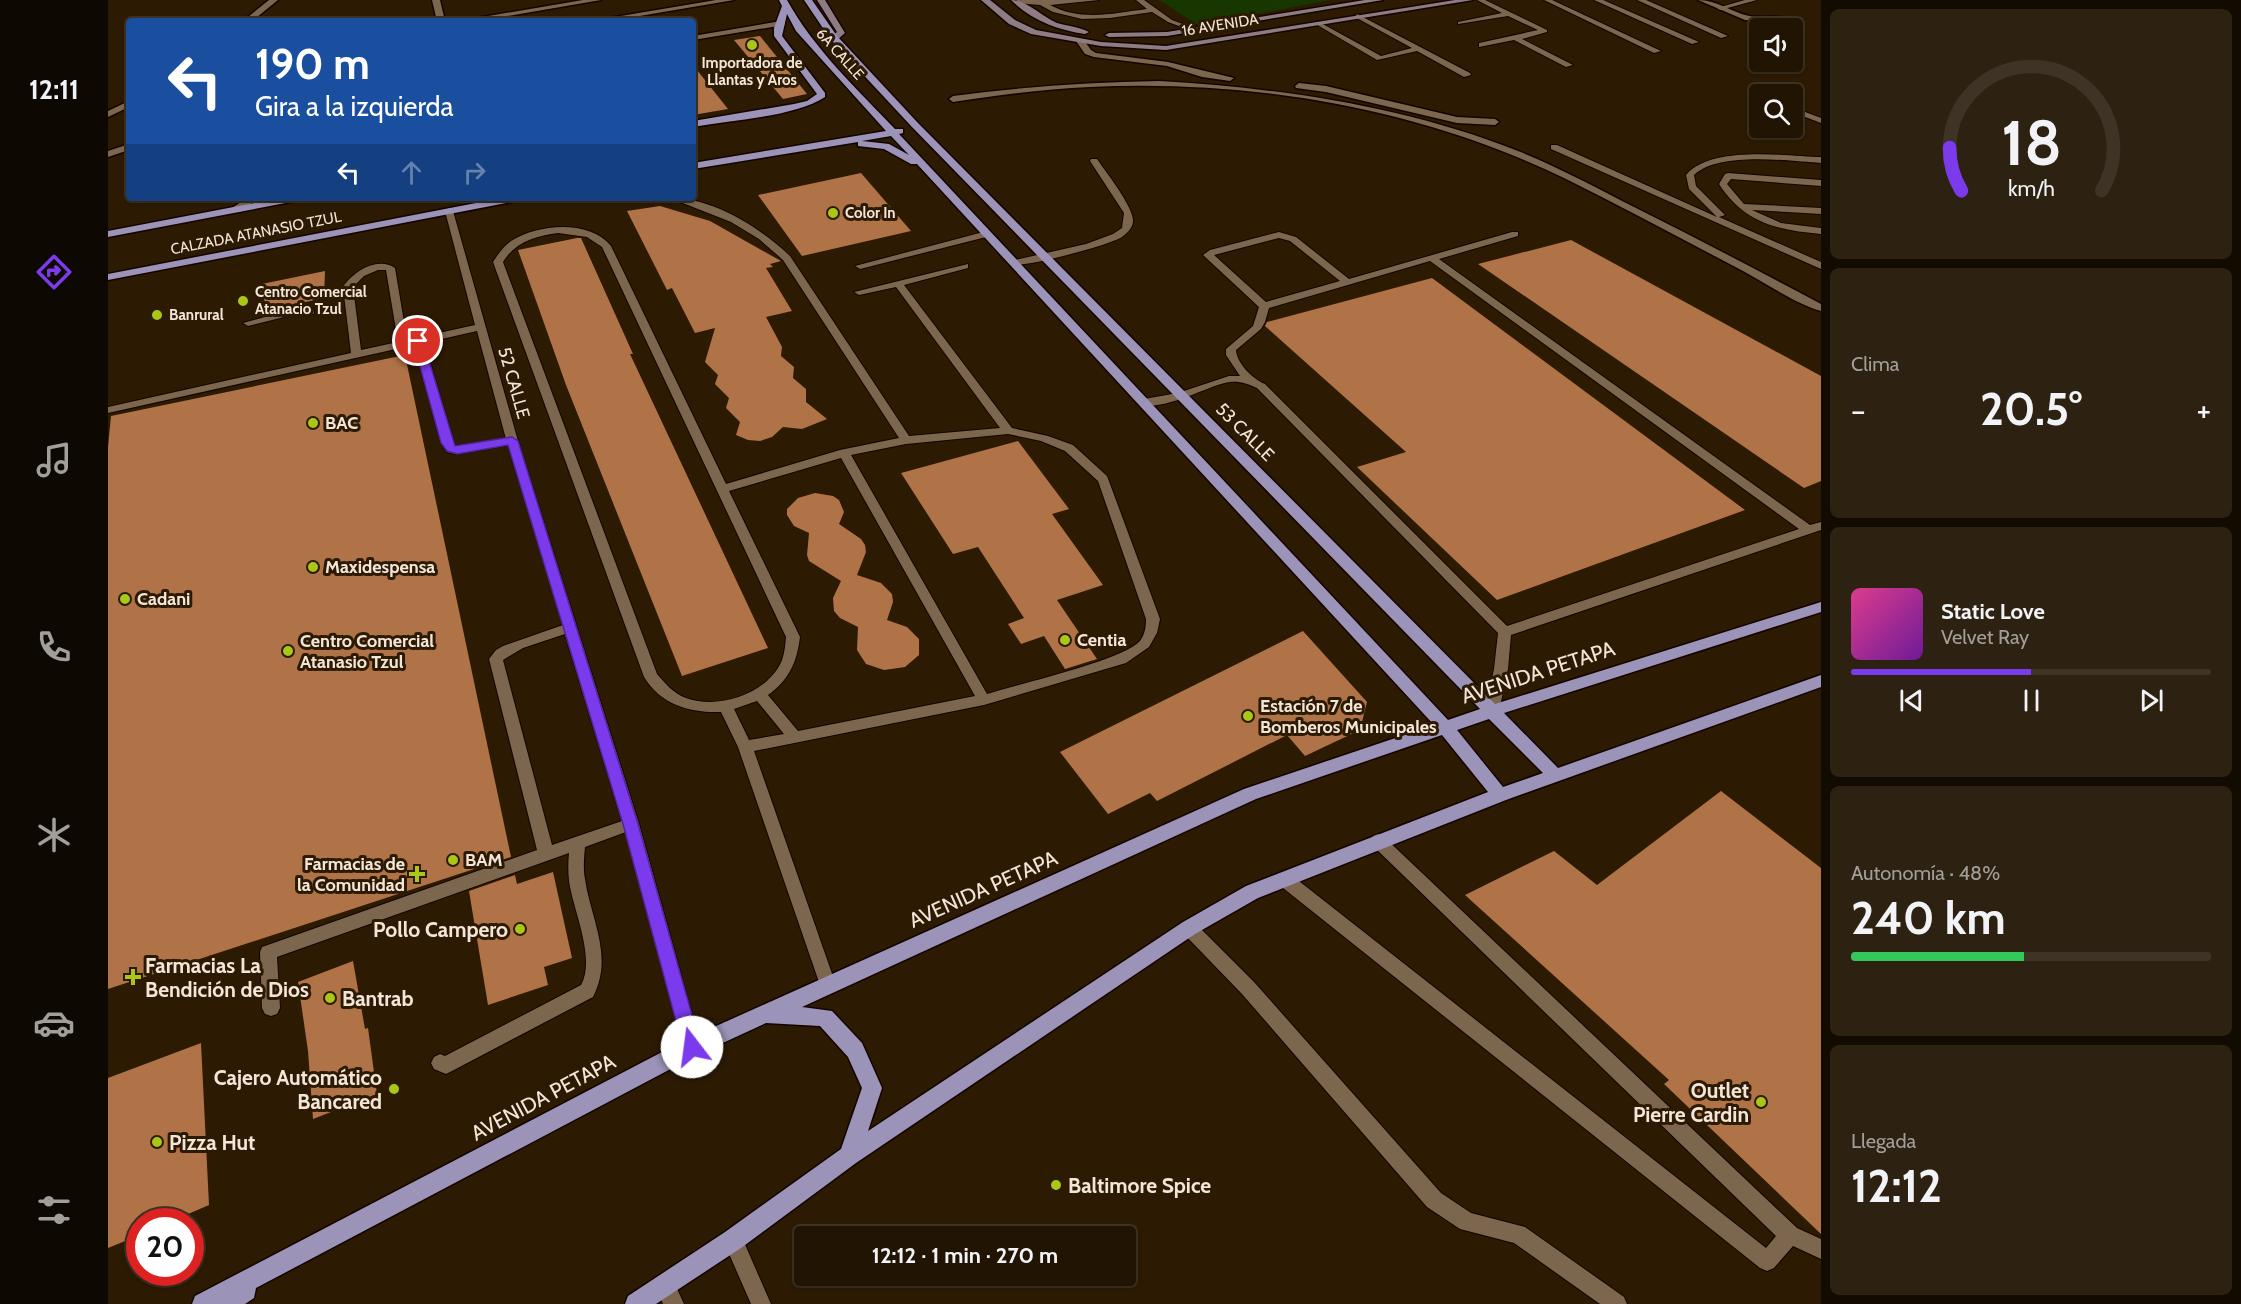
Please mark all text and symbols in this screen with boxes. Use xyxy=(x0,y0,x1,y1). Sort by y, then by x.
street label: 16 AVENIDA xyxy=(1181,10,1260,40)
map controls xyxy=(1749,18,1803,138)
button: sound xyxy=(1749,18,1803,72)
street label: 6A CALLE xyxy=(812,25,868,83)
text: 190 m xyxy=(255,38,370,90)
marker: Importadora de Llantas y Aros xyxy=(745,38,759,52)
icon: left xyxy=(156,42,234,120)
place label: Importadora de Llantas y Aros xyxy=(702,54,803,89)
text: 12:11 xyxy=(29,73,79,106)
button: search xyxy=(1749,84,1803,138)
text: Gira a la izquierda xyxy=(255,90,454,123)
text: 18 xyxy=(2001,105,2061,181)
icon: left xyxy=(332,156,365,189)
icon: ahead xyxy=(395,156,428,189)
icon: right xyxy=(458,156,491,189)
text: km/h xyxy=(2008,175,2054,201)
place label: Color In xyxy=(845,204,896,222)
marker: Color In xyxy=(826,206,840,220)
street label: CALZADA ATANASIO TZUL xyxy=(169,208,343,258)
icon: directions xyxy=(33,251,75,293)
place label: Centro Comercial Atanacio Tzul xyxy=(255,283,367,318)
marker: Centro Comercial Atanacio Tzul xyxy=(236,294,250,308)
place label: Banrural xyxy=(169,306,224,324)
marker: Banrural xyxy=(150,308,164,322)
pin xyxy=(392,315,443,366)
icon: arrive xyxy=(401,324,434,357)
street label: 52 CALLE xyxy=(493,345,535,421)
text: Clima xyxy=(1851,352,1899,376)
text: 20.5° xyxy=(1980,382,2082,436)
text: − xyxy=(1851,390,1866,430)
text: + xyxy=(2196,390,2211,430)
street label: 53 CALLE xyxy=(1211,398,1279,466)
place label: BAC xyxy=(325,412,358,434)
marker: BAC xyxy=(306,416,320,430)
icon: music xyxy=(33,439,75,481)
place label: Maxidespensa xyxy=(325,556,435,578)
marker: Maxidespensa xyxy=(306,560,320,574)
place label: Cadani xyxy=(137,588,190,610)
marker: Cadani xyxy=(118,592,132,606)
text: Static Love xyxy=(1941,598,2045,625)
text: Velvet Ray xyxy=(1941,625,2029,649)
icon: phone xyxy=(33,626,75,668)
place label: Centia xyxy=(1077,629,1126,651)
place label: Centro Comercial Atanasio Tzul xyxy=(300,630,434,673)
marker: Centia xyxy=(1058,633,1072,647)
street label: AVENIDA PETAPA xyxy=(1458,635,1618,709)
marker: Centro Comercial Atanasio Tzul xyxy=(281,644,295,658)
icon: previous xyxy=(1895,684,1928,717)
icon: pause xyxy=(2015,684,2048,717)
icon: next xyxy=(2135,684,2168,717)
place label: Estación 7 de Bomberos Municipales xyxy=(1260,695,1437,738)
marker: Estación 7 de Bomberos Municipales xyxy=(1241,709,1255,723)
icon: climate xyxy=(33,814,75,856)
street label: AVENIDA PETAPA xyxy=(905,845,1061,933)
place label: BAM xyxy=(465,849,503,871)
place label: Farmacias de la Comunidad xyxy=(297,853,405,896)
marker: BAM xyxy=(446,853,460,867)
text: Autonomía · 48% xyxy=(1851,861,2000,885)
marker: Farmacias de la Comunidad xyxy=(410,867,424,881)
text: 240 km xyxy=(1851,891,2006,945)
place label: Pollo Campero xyxy=(373,917,508,942)
marker: Pollo Campero xyxy=(513,922,527,936)
place label: Farmacias La Bendición de Dios xyxy=(145,953,309,1002)
marker: Farmacias La Bendición de Dios xyxy=(126,970,140,984)
place label: Bantrab xyxy=(342,986,414,1011)
marker: Bantrab xyxy=(323,991,337,1005)
icon: car xyxy=(33,1002,75,1044)
position arrow xyxy=(660,1015,724,1079)
street label: AVENIDA PETAPA xyxy=(467,1048,620,1146)
place label: Cajero Automático Bancared xyxy=(214,1065,382,1114)
place label: Outlet Pierre Cardin xyxy=(1633,1078,1749,1127)
marker: Cajero Automático Bancared xyxy=(387,1082,401,1096)
marker: Outlet Pierre Cardin xyxy=(1754,1095,1768,1109)
text: Llegada xyxy=(1851,1129,1916,1153)
place label: Pizza Hut xyxy=(169,1130,255,1155)
marker: Pizza Hut xyxy=(150,1135,164,1149)
text: 12:12 xyxy=(1851,1159,1942,1213)
place label: Baltimore Spice xyxy=(1068,1173,1211,1198)
marker: Baltimore Spice xyxy=(1049,1178,1063,1192)
icon: filters xyxy=(33,1189,75,1231)
speed limit sign: 20 xyxy=(126,1208,204,1286)
text: 12:12 · 1 min · 270 m xyxy=(872,1242,1058,1269)

